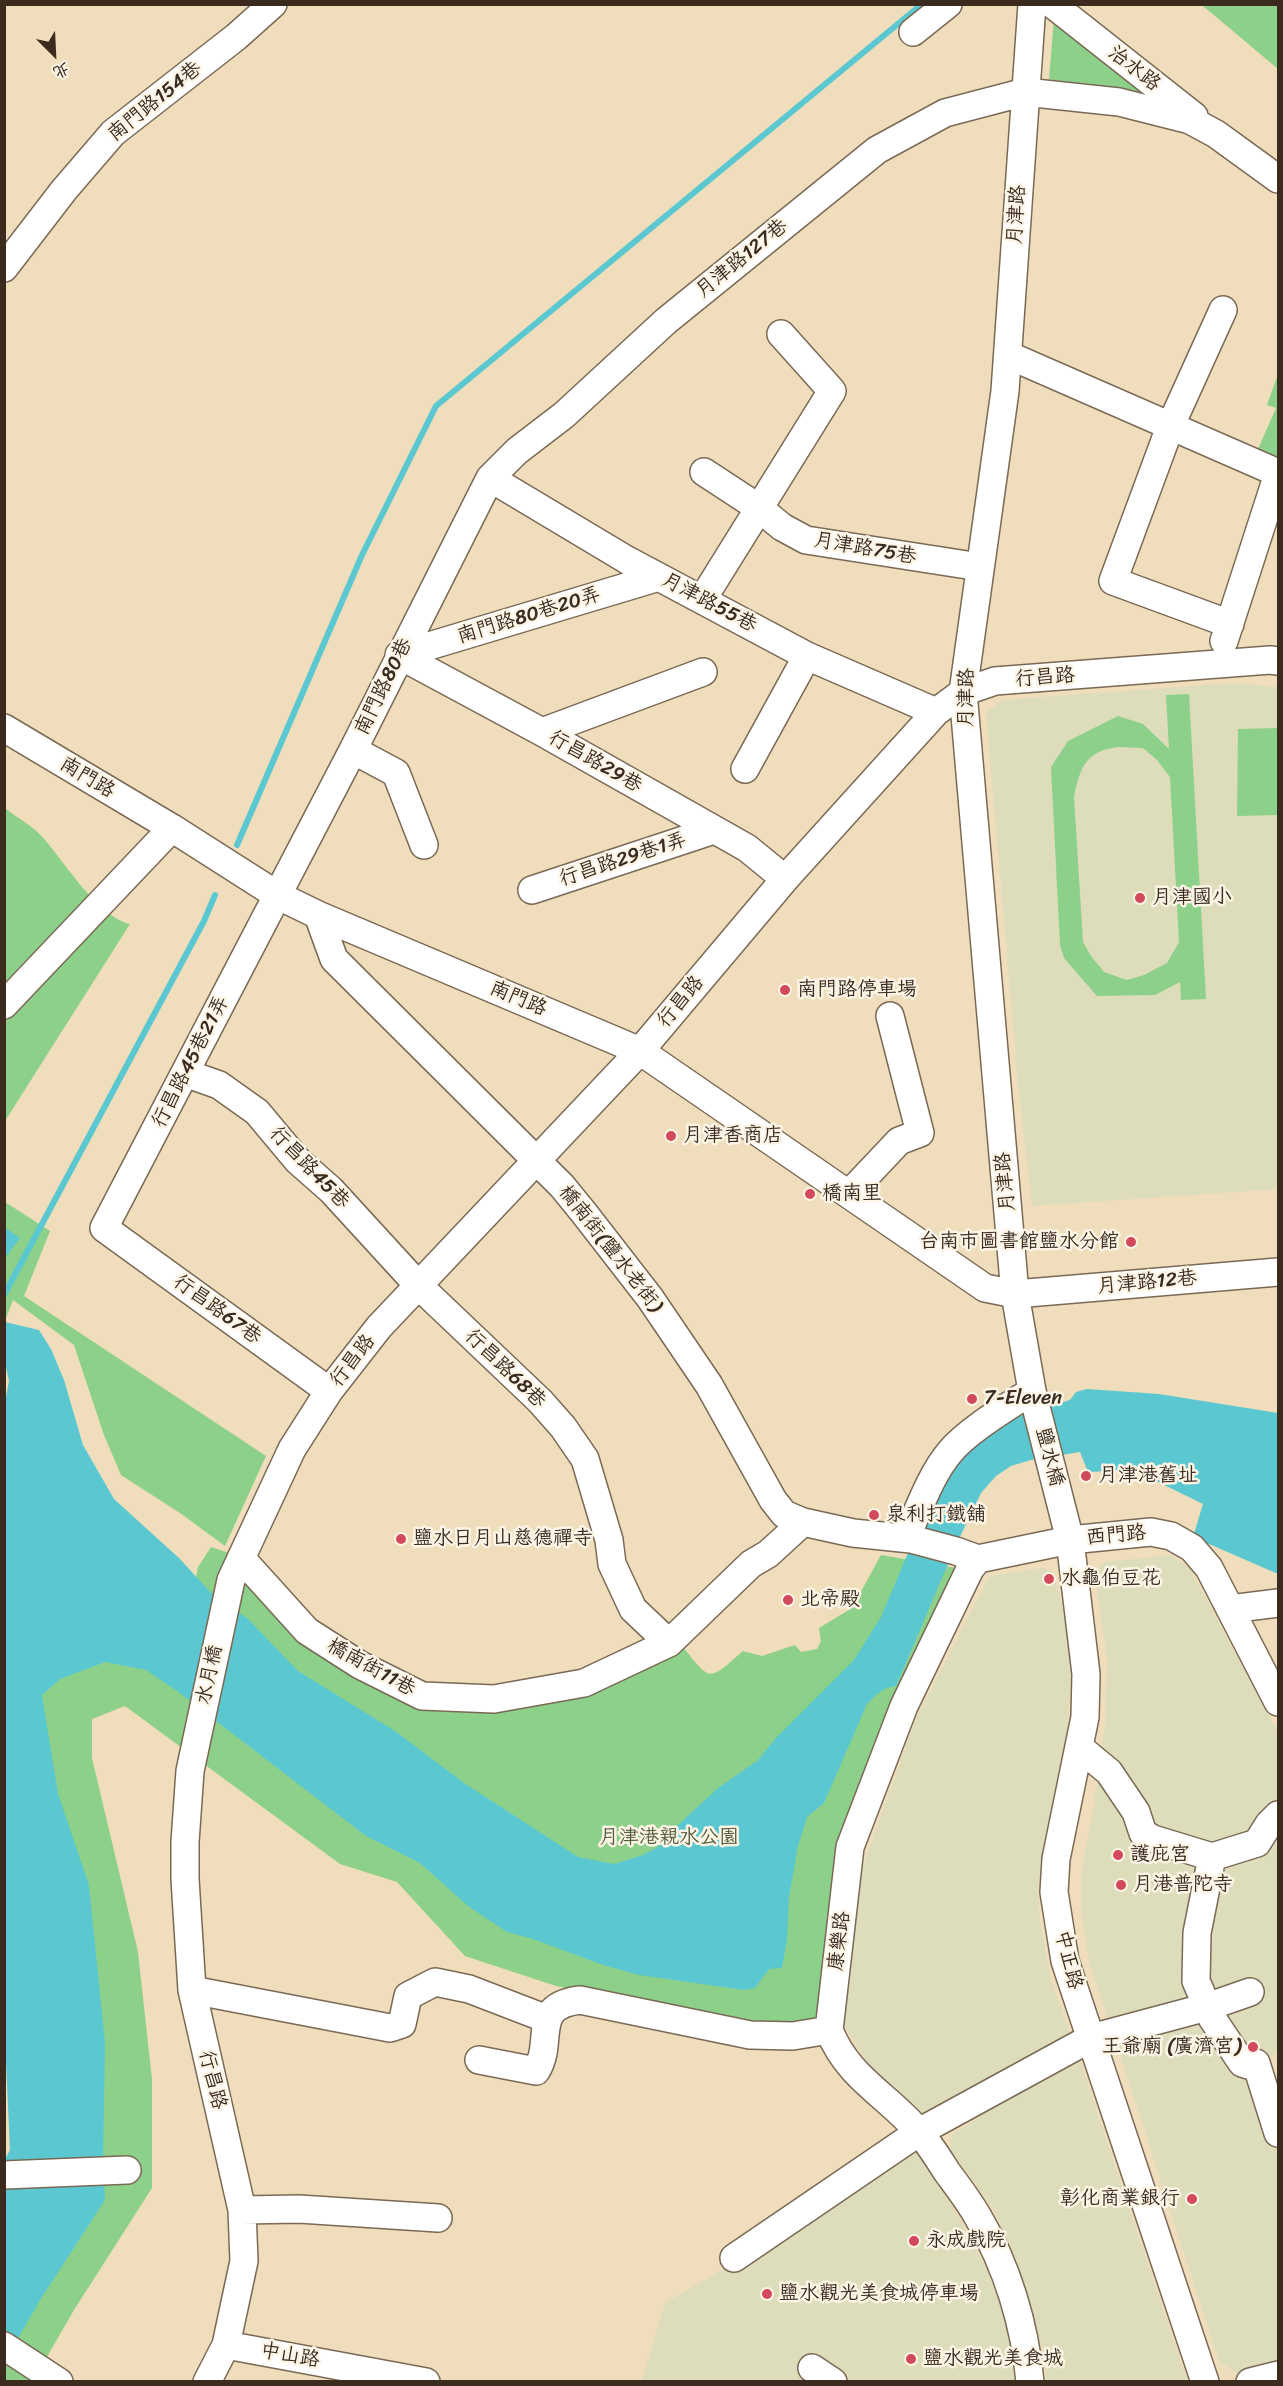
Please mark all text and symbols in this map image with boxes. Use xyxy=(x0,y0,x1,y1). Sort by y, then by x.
north arrow xyxy=(24,24,84,84)
street label: 治水路 xyxy=(1103,41,1165,97)
text: 北 xyxy=(48,54,75,87)
street label: 南門路154巷 xyxy=(103,57,207,147)
street label: 月津路 xyxy=(1003,184,1031,246)
street label: 月津路127巷 xyxy=(691,215,793,303)
street label: 月津路75巷 xyxy=(812,528,918,570)
street label: 月津路55巷 xyxy=(657,568,761,638)
street label: 南門路80巷20弄 xyxy=(454,583,604,649)
street label: 南門路80巷 xyxy=(350,635,418,739)
street label: 行昌路 xyxy=(1014,664,1076,692)
street label: 月津路 xyxy=(954,668,980,728)
street label: 行昌路29巷 xyxy=(544,726,646,798)
street label: 南門路 xyxy=(55,752,119,804)
street label: 行昌路29巷1弄 xyxy=(556,828,690,892)
place label: 月津國小 xyxy=(1152,886,1232,910)
marker: 月津國小 xyxy=(1133,891,1147,905)
street label: 行昌路 xyxy=(653,971,709,1033)
street label: 南門路 xyxy=(486,976,550,1022)
place label: 南門路停車場 xyxy=(797,978,917,1002)
marker: 南門路停車場 xyxy=(778,983,792,997)
street label: 行昌路45巷21弄 xyxy=(147,992,235,1132)
street label: 行昌路45巷 xyxy=(264,1122,354,1214)
place label: 月津香商店 xyxy=(683,1124,783,1148)
marker: 月津香商店 xyxy=(664,1129,678,1143)
street label: 月津路 xyxy=(991,1151,1021,1213)
street label: 橋南街(鹽水老街) xyxy=(553,1181,667,1317)
place label: 橋南里 xyxy=(822,1182,882,1206)
marker: 橋南里 xyxy=(803,1187,817,1201)
place label: 台南市圖書館鹽水分館 xyxy=(919,1230,1119,1254)
marker: 台南市圖書館鹽水分館 xyxy=(1124,1235,1138,1249)
street label: 月津路12巷 xyxy=(1096,1267,1198,1299)
street label: 行昌路67巷 xyxy=(168,1270,266,1350)
street label: 行昌路68巷 xyxy=(459,1324,551,1414)
street label: 行昌路 xyxy=(325,1330,381,1392)
place label: 7-Eleven xyxy=(984,1387,1062,1411)
marker: 7-Eleven xyxy=(965,1392,979,1406)
street label: 鹽水橋 xyxy=(1030,1425,1068,1489)
place label: 月津港舊址 xyxy=(1098,1464,1198,1488)
marker: 月津港舊址 xyxy=(1079,1469,1093,1483)
place label: 泉利打鐵舖 xyxy=(886,1503,986,1527)
marker: 泉利打鐵舖 xyxy=(867,1508,881,1522)
street label: 西門路 xyxy=(1085,1521,1147,1551)
place label: 鹽水日月山慈德禪寺 xyxy=(413,1527,593,1551)
marker: 鹽水日月山慈德禪寺 xyxy=(394,1532,408,1546)
place label: 水龜伯豆花 xyxy=(1061,1567,1161,1591)
marker: 水龜伯豆花 xyxy=(1042,1572,1056,1586)
place label: 北帝殿 xyxy=(800,1588,860,1612)
marker: 北帝殿 xyxy=(781,1593,795,1607)
street label: 橋南街11巷 xyxy=(323,1634,419,1702)
street label: 水月橋 xyxy=(192,1643,228,1707)
park label: 月津港親水公園 xyxy=(599,1826,739,1850)
place label: 護庇宮 xyxy=(1130,1843,1190,1867)
marker: 護庇宮 xyxy=(1111,1848,1125,1862)
place label: 月港普陀寺 xyxy=(1133,1873,1233,1897)
marker: 月港普陀寺 xyxy=(1114,1878,1128,1892)
street label: 康樂路 xyxy=(824,1910,856,1972)
street label: 中正路 xyxy=(1049,1928,1087,1992)
place label: 王爺廟 (廣濟宮) xyxy=(1102,2035,1241,2059)
marker: 王爺廟 (廣濟宮) xyxy=(1246,2040,1260,2054)
street label: 行昌路 xyxy=(193,2048,231,2112)
place label: 彰化商業銀行 xyxy=(1060,2187,1180,2211)
marker: 彰化商業銀行 xyxy=(1185,2192,1199,2206)
place label: 永成戲院 xyxy=(926,2229,1006,2253)
marker: 永成戲院 xyxy=(907,2234,921,2248)
place label: 鹽水觀光美食城停車場 xyxy=(779,2282,979,2306)
marker: 鹽水觀光美食城停車場 xyxy=(760,2287,774,2301)
street label: 中山路 xyxy=(258,2339,322,2373)
place label: 鹽水觀光美食城 xyxy=(923,2347,1063,2371)
marker: 鹽水觀光美食城 xyxy=(904,2352,918,2366)

